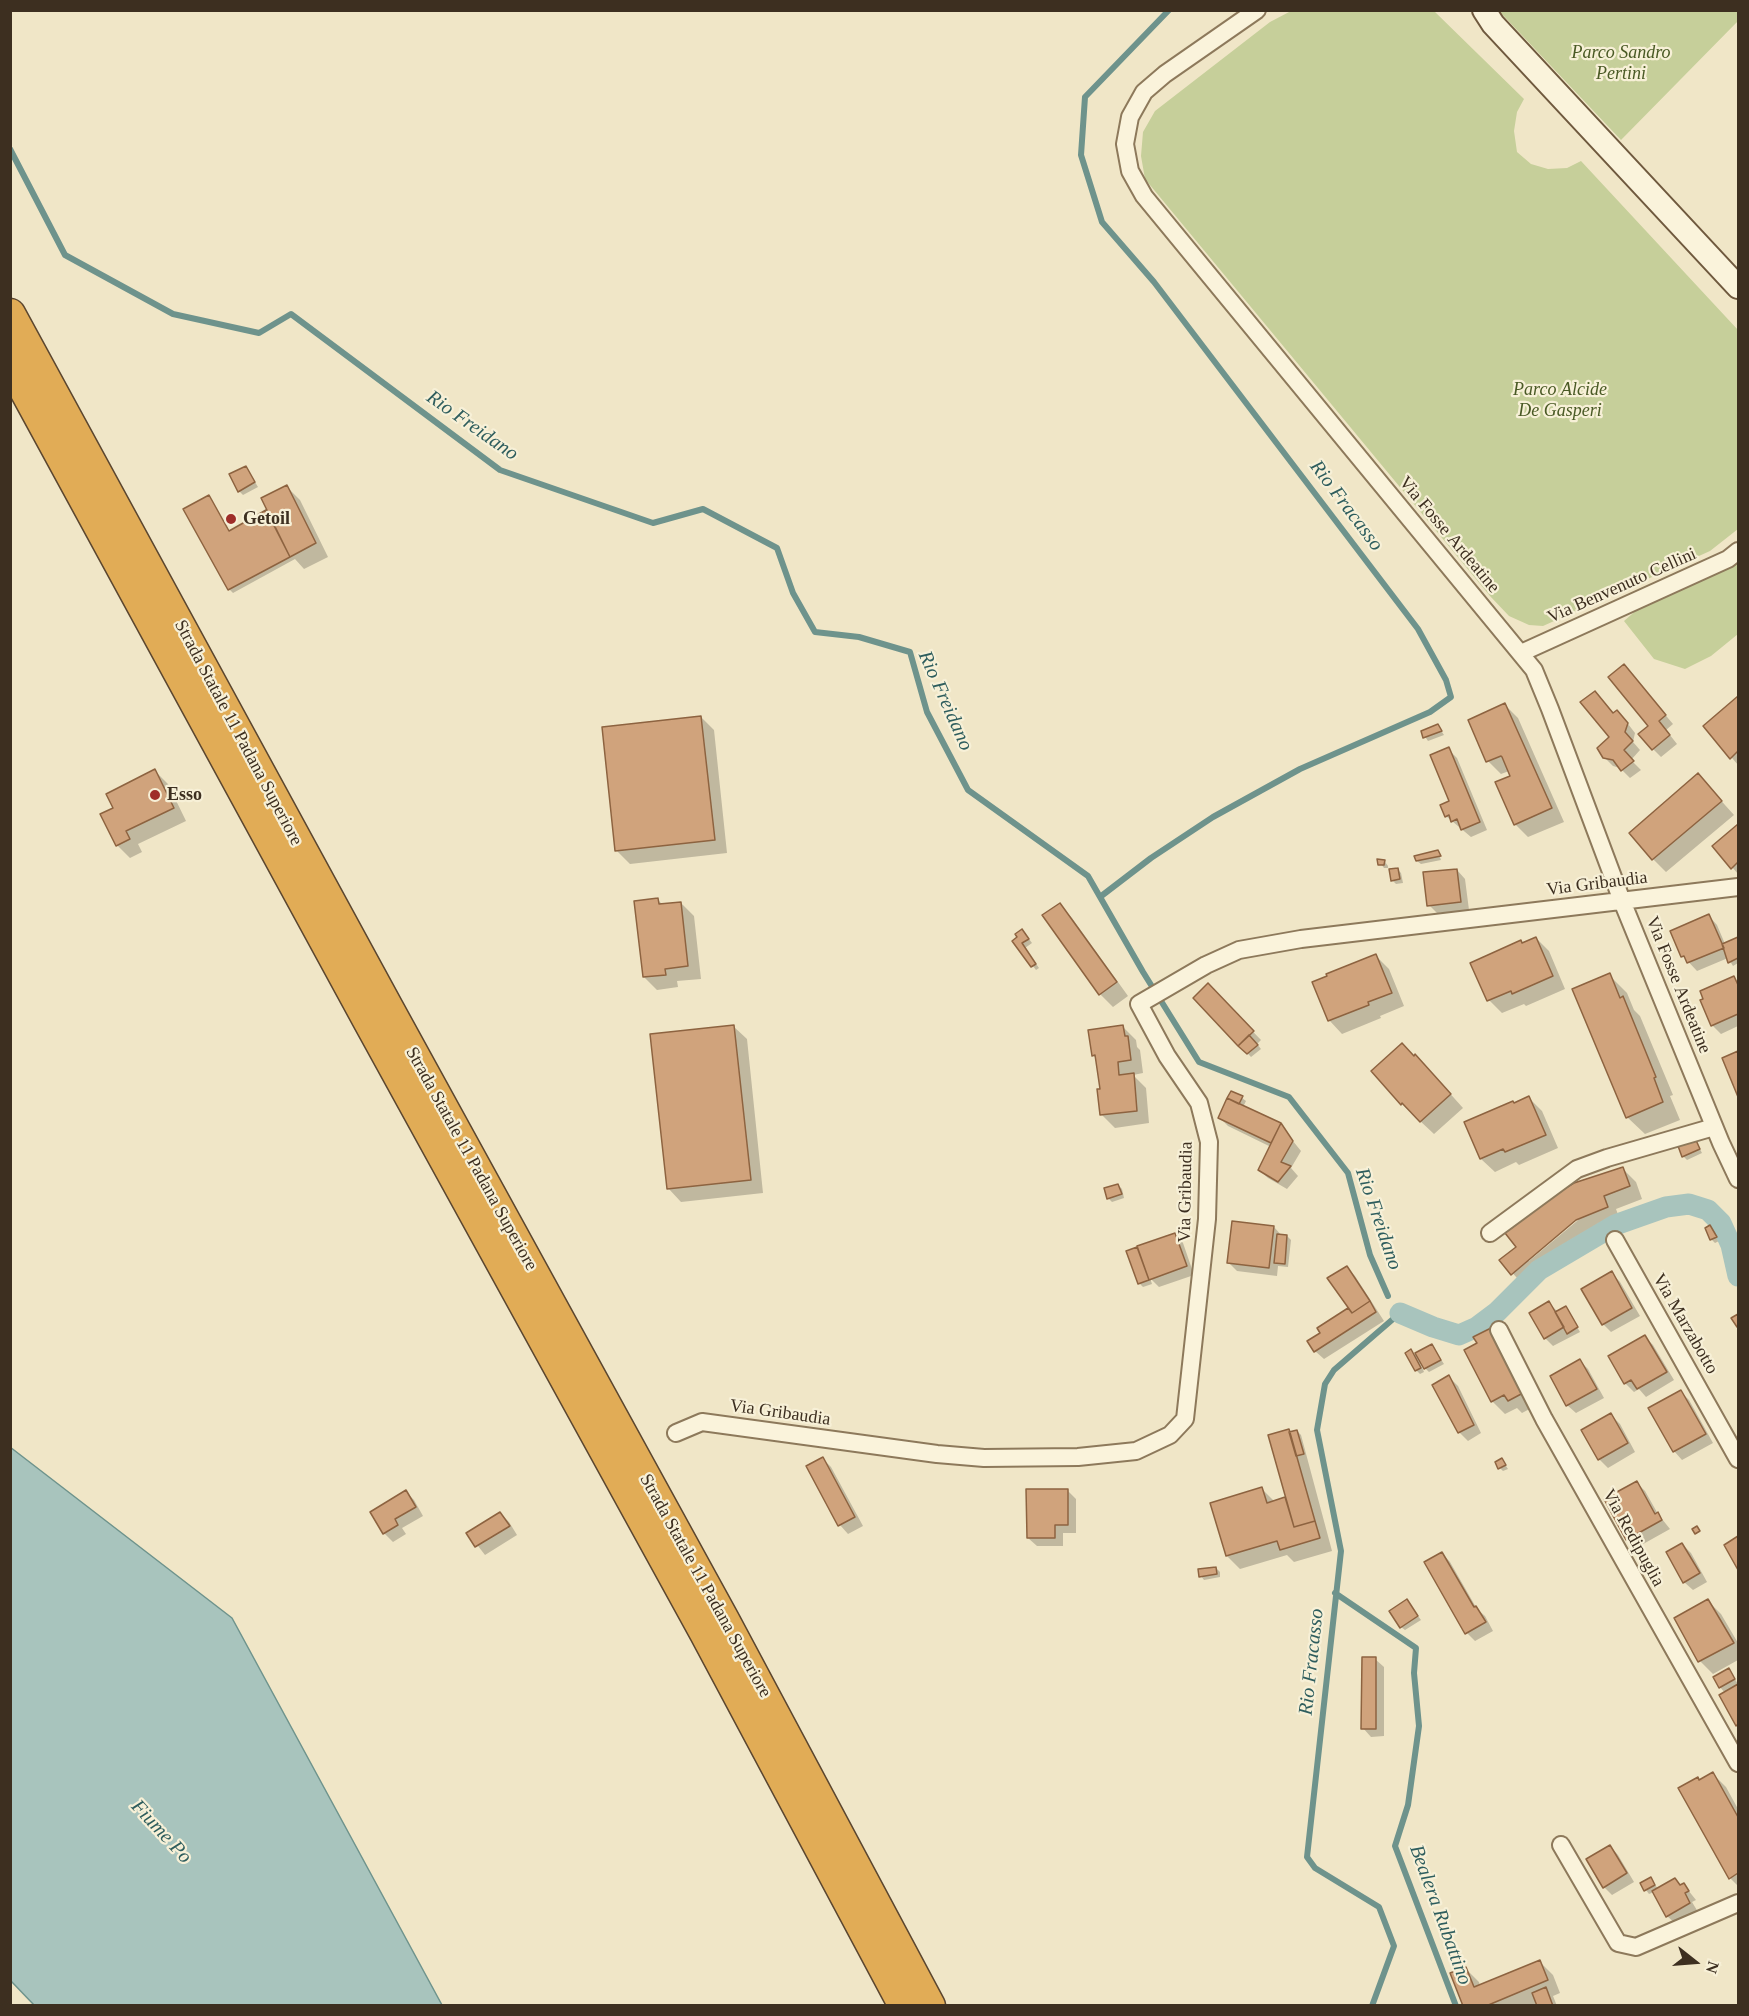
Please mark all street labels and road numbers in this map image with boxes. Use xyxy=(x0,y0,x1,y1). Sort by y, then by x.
street label: Via Fosse Ardeatine xyxy=(1394,472,1504,598)
street label: Via Benvenuto Cellini xyxy=(1544,543,1700,629)
street label: Strada Statale 11 Padana Superiore xyxy=(169,617,307,849)
street label: Via Gribaudia xyxy=(1545,867,1649,901)
street label: Via Fosse Ardeatine xyxy=(1641,913,1715,1057)
street label: Strada Statale 11 Padana Superiore xyxy=(400,1043,542,1275)
street label: Via Gribaudia xyxy=(1174,1141,1198,1243)
street label: Via Marzabotto xyxy=(1648,1270,1722,1378)
street label: Via Gribaudia xyxy=(728,1395,832,1431)
street label: Strada Statale 11 Padana Superiore xyxy=(634,1470,776,1702)
street label: Via Redipuglia xyxy=(1597,1485,1669,1591)

